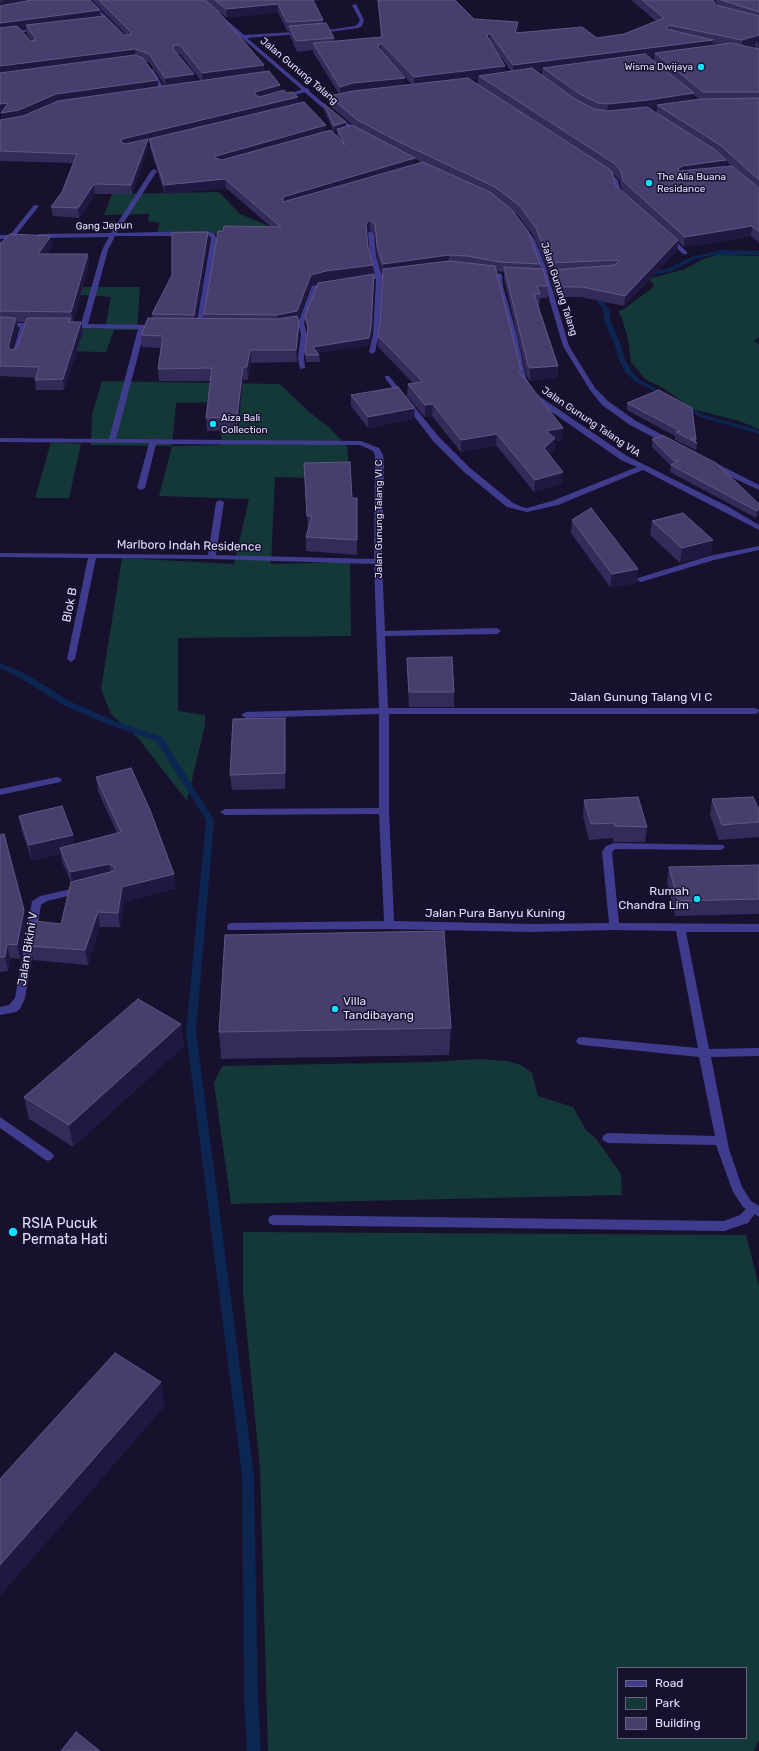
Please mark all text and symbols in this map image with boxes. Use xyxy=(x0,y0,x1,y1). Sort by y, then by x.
street label: Jalan Gunung Talang xyxy=(258,35,340,107)
place label: Wisma Dwijaya xyxy=(624,61,693,73)
marker: Wisma Dwijaya xyxy=(696,62,706,72)
place label: The Alia Buana Residance xyxy=(657,171,726,194)
marker: The Alia Buana Residance xyxy=(644,178,654,188)
street label: Gang Jepun xyxy=(76,220,132,232)
street label: Jalan Gunung Talang xyxy=(538,241,580,337)
street label: Jalan Gunung Talang VIA xyxy=(539,384,643,460)
place label: Aiza Bali Collection xyxy=(221,412,268,436)
marker: Aiza Bali Collection xyxy=(208,419,218,429)
street label: Jalan Gunung Talang VI C xyxy=(373,460,385,578)
street label: Marlboro Indah Residence xyxy=(117,538,261,554)
street label: Blok B xyxy=(60,586,80,624)
street label: Jalan Gunung Talang VI C xyxy=(570,691,712,705)
place label: Rumah Chandra Lim xyxy=(618,885,689,913)
marker: Rumah Chandra Lim xyxy=(692,894,702,904)
street label: Jalan Pura Banyu Kuning xyxy=(425,907,565,921)
street label: Jalan Bikini V xyxy=(15,911,41,987)
place label: Villa Tandibayang xyxy=(343,995,414,1023)
marker: Villa Tandibayang xyxy=(330,1004,340,1014)
place label: RSIA Pucuk Permata Hati xyxy=(22,1216,107,1248)
marker: RSIA Pucuk Permata Hati xyxy=(7,1226,19,1238)
legend xyxy=(617,1667,747,1739)
text: Road xyxy=(655,1676,683,1690)
text: Park xyxy=(655,1696,680,1710)
text: Building xyxy=(655,1716,701,1730)

